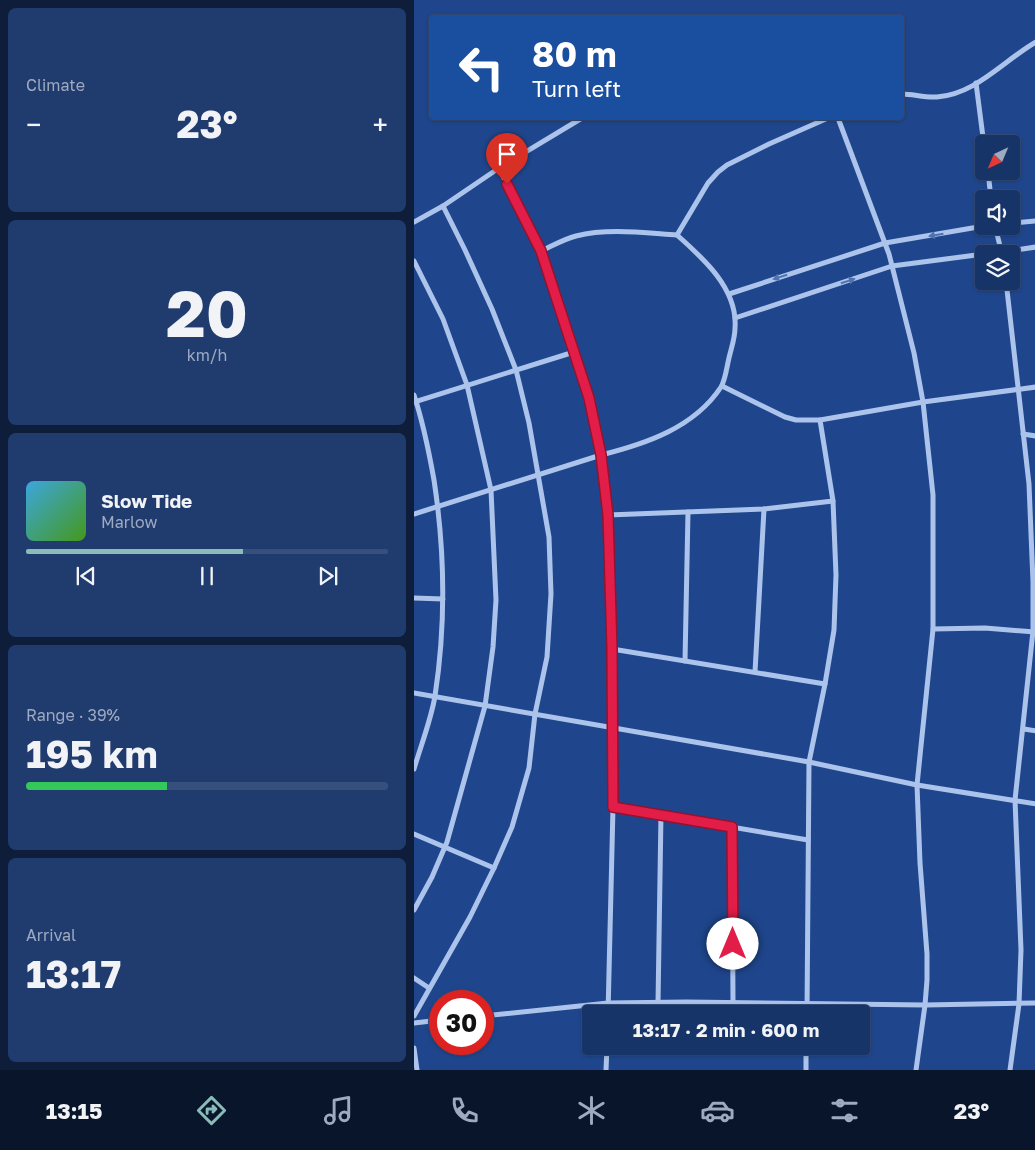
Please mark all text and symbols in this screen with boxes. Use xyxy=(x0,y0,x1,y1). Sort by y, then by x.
text: 80 m xyxy=(532,33,617,75)
icon: left xyxy=(449,35,514,100)
text: Climate xyxy=(26,75,85,95)
text: Turn left xyxy=(532,75,621,102)
text: 23° xyxy=(176,101,238,146)
text: − xyxy=(26,108,41,141)
text: + xyxy=(373,108,388,141)
pin xyxy=(486,133,528,184)
north arrow xyxy=(975,135,1020,180)
map controls xyxy=(975,135,1020,290)
icon: arrive xyxy=(493,140,521,168)
button: sound xyxy=(975,190,1020,235)
one-way arrow xyxy=(928,232,944,240)
button: layers xyxy=(975,245,1020,290)
text: 20 xyxy=(166,273,248,351)
one-way arrow xyxy=(772,274,787,282)
one-way arrow xyxy=(841,276,856,284)
text: km/h xyxy=(187,345,227,365)
text: Slow Tide xyxy=(101,489,192,512)
text: Marlow xyxy=(101,512,157,532)
icon: previous xyxy=(72,562,100,590)
icon: pause xyxy=(193,562,221,590)
icon: next xyxy=(314,562,342,590)
text: Range · 39% xyxy=(26,705,120,725)
text: 195 km xyxy=(26,731,158,776)
position arrow xyxy=(706,917,758,969)
text: Arrival xyxy=(26,925,76,945)
text: 13:17 xyxy=(26,951,121,996)
speed limit sign: 30 xyxy=(429,990,494,1055)
text: 13:17 · 2 min · 600 m xyxy=(633,1018,819,1041)
icon: directions xyxy=(194,1093,229,1128)
icon: music xyxy=(321,1093,356,1128)
icon: phone xyxy=(447,1093,482,1128)
icon: climate xyxy=(574,1093,609,1128)
icon: car xyxy=(700,1093,735,1128)
icon: filters xyxy=(827,1093,862,1128)
text: 13:15 xyxy=(46,1097,102,1124)
text: 23° xyxy=(954,1097,989,1124)

